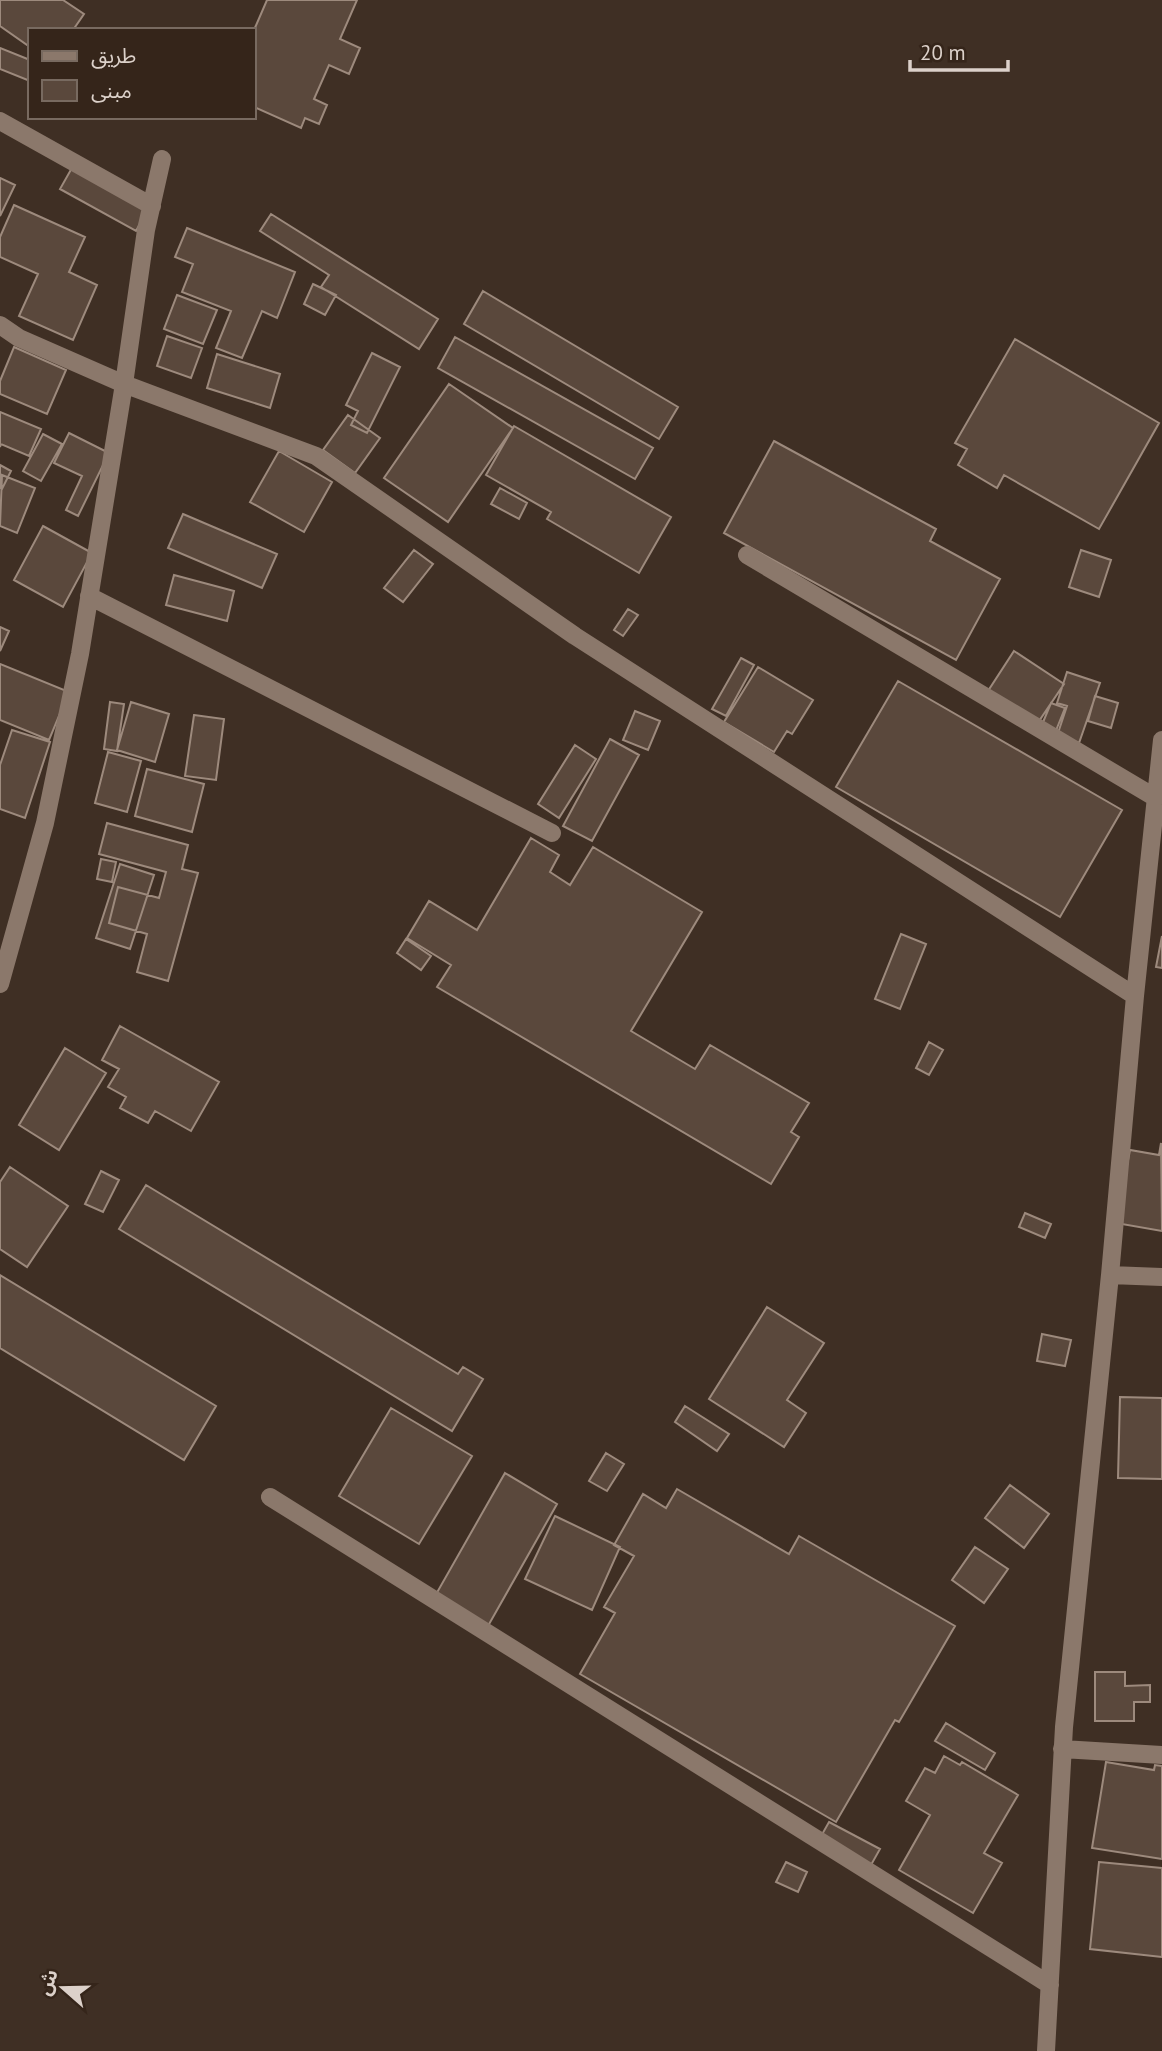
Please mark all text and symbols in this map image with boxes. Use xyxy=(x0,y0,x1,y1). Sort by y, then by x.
legend xyxy=(28,28,256,119)
scale bar xyxy=(910,28,1008,72)
text: 20 m xyxy=(920,39,966,66)
text: طريق xyxy=(91,42,136,69)
text: مبنى xyxy=(91,77,132,104)
north arrow xyxy=(28,1953,98,2023)
text: ش xyxy=(31,1966,63,1999)

